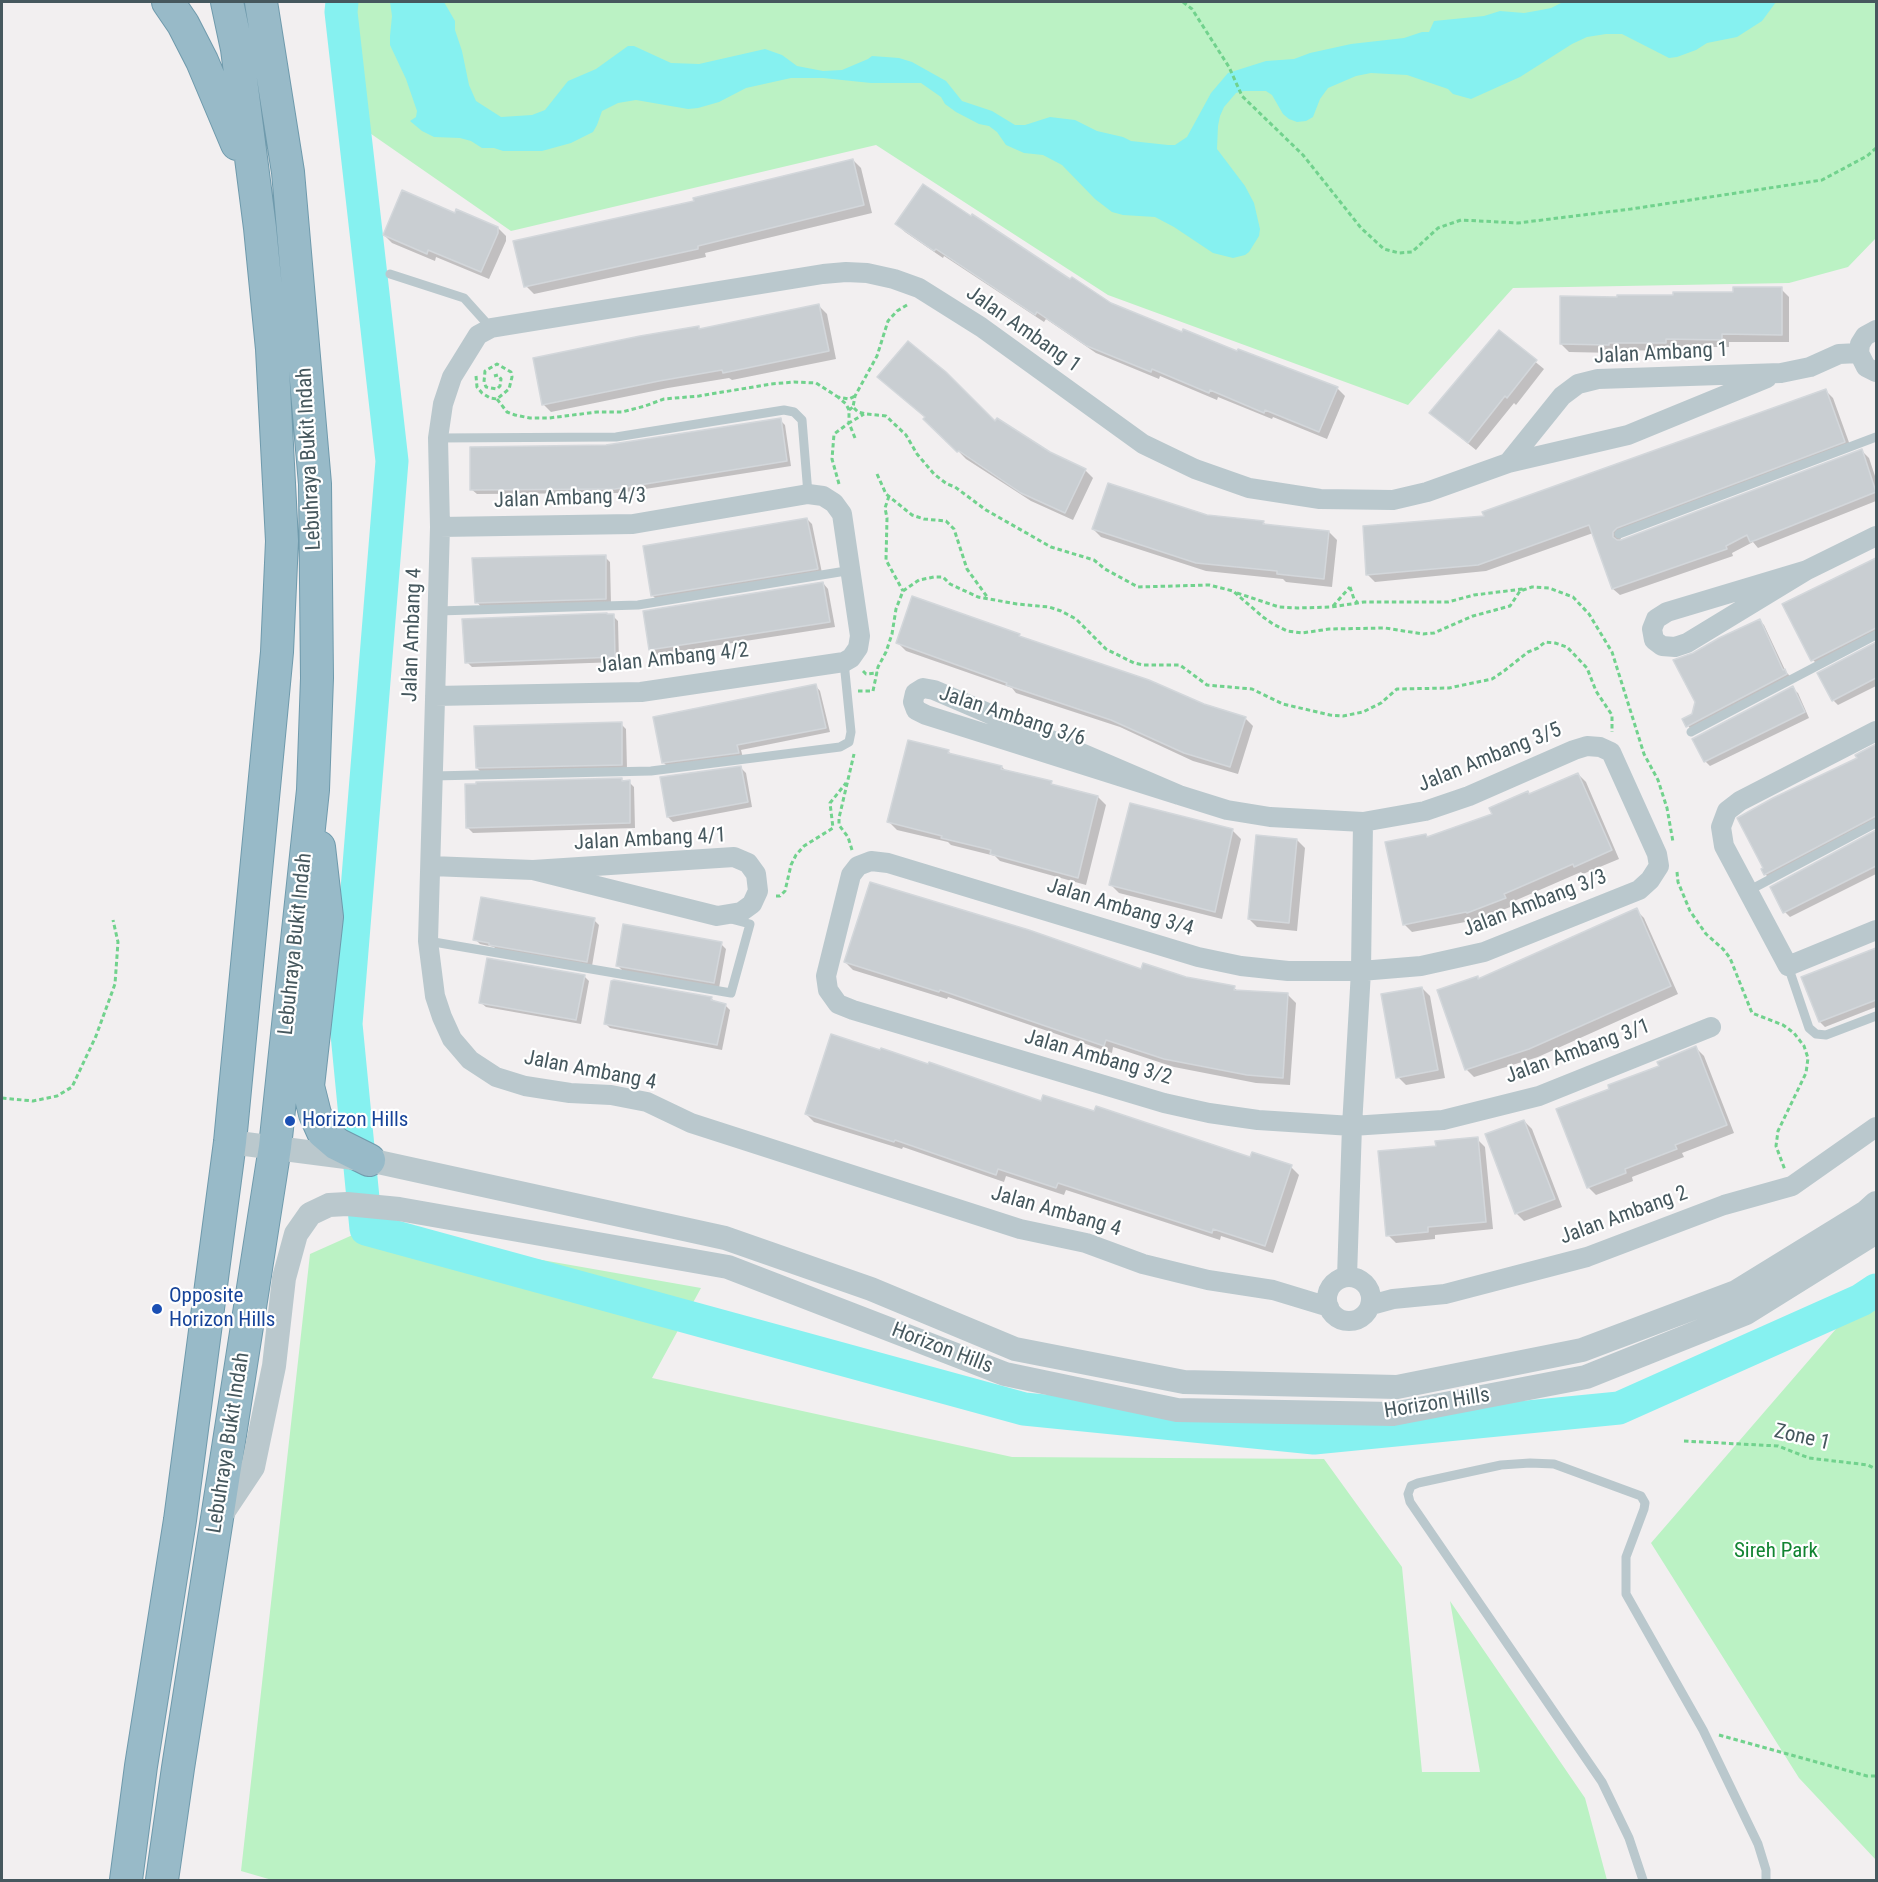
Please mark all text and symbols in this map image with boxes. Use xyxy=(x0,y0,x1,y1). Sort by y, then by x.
street label: Jalan Ambang 1 xyxy=(961,281,1085,379)
street label: Jalan Ambang 1 xyxy=(1593,338,1729,370)
street label: Lebuhraya Bukit Indah xyxy=(293,367,327,551)
street label: Jalan Ambang 4/3 xyxy=(493,484,647,514)
street label: Jalan Ambang 4 xyxy=(398,568,428,702)
street label: Jalan Ambang 4/2 xyxy=(596,639,750,679)
street label: Jalan Ambang 3/6 xyxy=(936,681,1088,753)
street label: Jalan Ambang 3/5 xyxy=(1415,718,1565,798)
street label: Jalan Ambang 4/1 xyxy=(573,823,727,857)
street label: Lebuhraya Bukit Indah xyxy=(274,852,318,1036)
street label: Jalan Ambang 3/3 xyxy=(1459,865,1611,943)
street label: Jalan Ambang 3/4 xyxy=(1043,874,1197,942)
street label: Jalan Ambang 3/1 xyxy=(1502,1014,1654,1090)
street label: Jalan Ambang 3/2 xyxy=(1021,1025,1175,1091)
street label: Jalan Ambang 4 xyxy=(522,1046,658,1096)
place label: Horizon Hills xyxy=(302,1108,408,1134)
marker: Horizon Hills xyxy=(283,1114,297,1128)
street label: Jalan Ambang 4 xyxy=(988,1181,1124,1243)
street label: Jalan Ambang 2 xyxy=(1557,1181,1691,1251)
place label: Opposite Horizon Hills xyxy=(169,1284,275,1334)
marker: Opposite Horizon Hills xyxy=(150,1302,164,1316)
street label: Horizon Hills xyxy=(888,1318,996,1380)
street label: Lebuhraya Bukit Indah xyxy=(202,1351,256,1535)
street label: Horizon Hills xyxy=(1382,1383,1492,1425)
street label: Zone 1 xyxy=(1772,1419,1832,1457)
park label: Sireh Park xyxy=(1734,1539,1818,1565)

